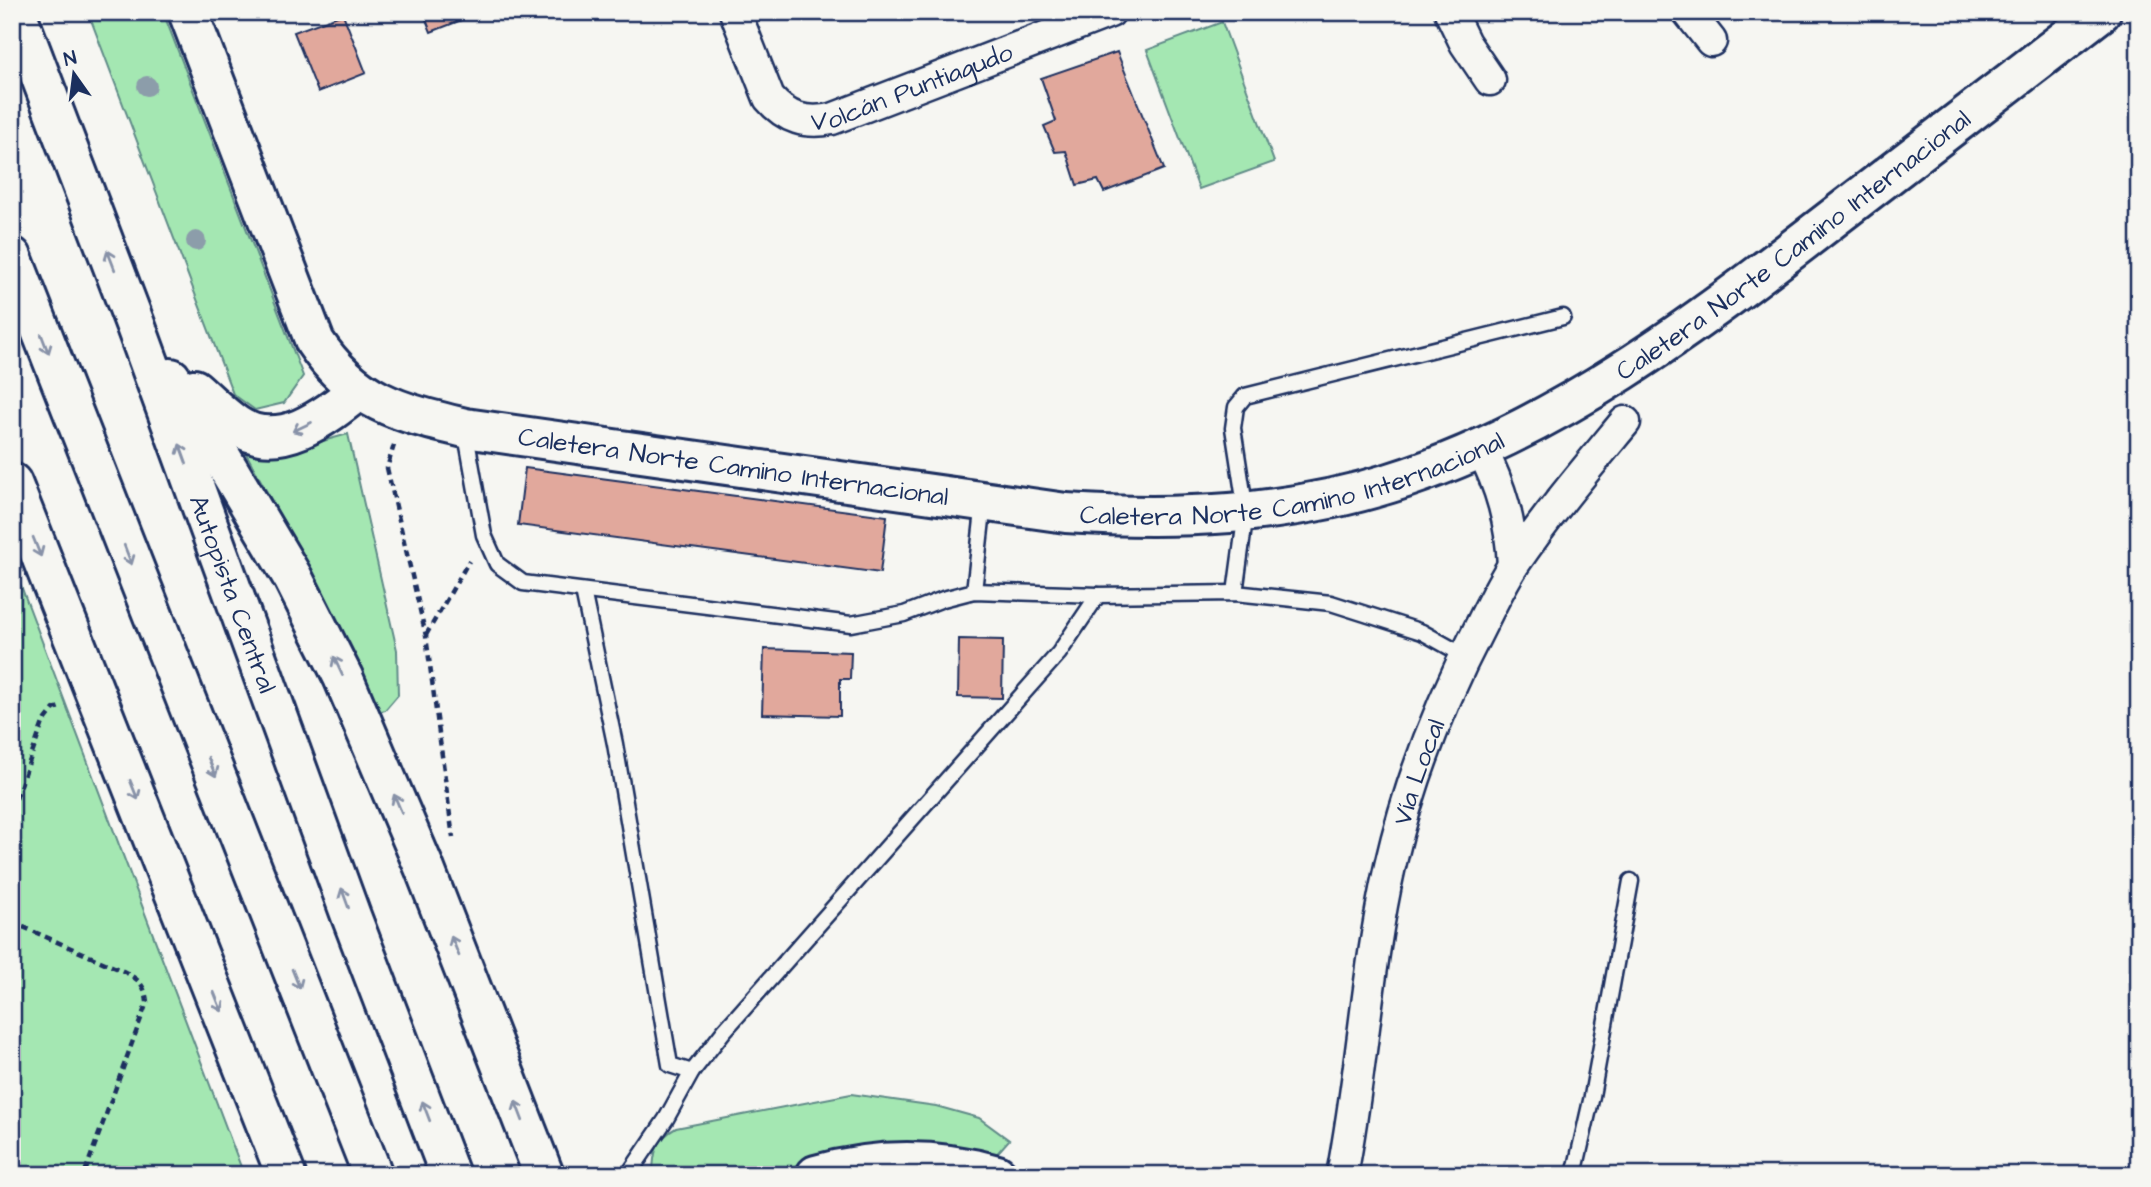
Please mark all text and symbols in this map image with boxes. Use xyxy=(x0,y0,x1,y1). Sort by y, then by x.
street label: Volcán Puntiagudo xyxy=(810,34,1018,140)
north arrow xyxy=(38,38,108,108)
text: N xyxy=(61,44,79,74)
street label: Caletera Norte Camino Internacional xyxy=(1609,102,1978,390)
one-way arrow xyxy=(103,250,116,272)
one-way arrow xyxy=(40,332,53,354)
street label: Caletera Norte Camino Internacional xyxy=(516,419,951,515)
one-way arrow xyxy=(292,421,313,434)
street label: Caletera Norte Camino Internacional xyxy=(1079,423,1510,535)
one-way arrow xyxy=(176,444,189,466)
street label: Autopista Central xyxy=(180,490,285,698)
one-way arrow xyxy=(32,535,45,557)
one-way arrow xyxy=(123,544,136,566)
one-way arrow xyxy=(331,656,344,677)
street label: Vía Local xyxy=(1384,714,1454,830)
one-way arrow xyxy=(206,756,219,778)
one-way arrow xyxy=(128,779,141,801)
one-way arrow xyxy=(390,794,403,815)
one-way arrow xyxy=(338,888,350,910)
one-way arrow xyxy=(448,936,461,957)
one-way arrow xyxy=(290,967,303,989)
one-way arrow xyxy=(212,990,225,1012)
one-way arrow xyxy=(418,1101,431,1122)
one-way arrow xyxy=(512,1101,525,1122)

